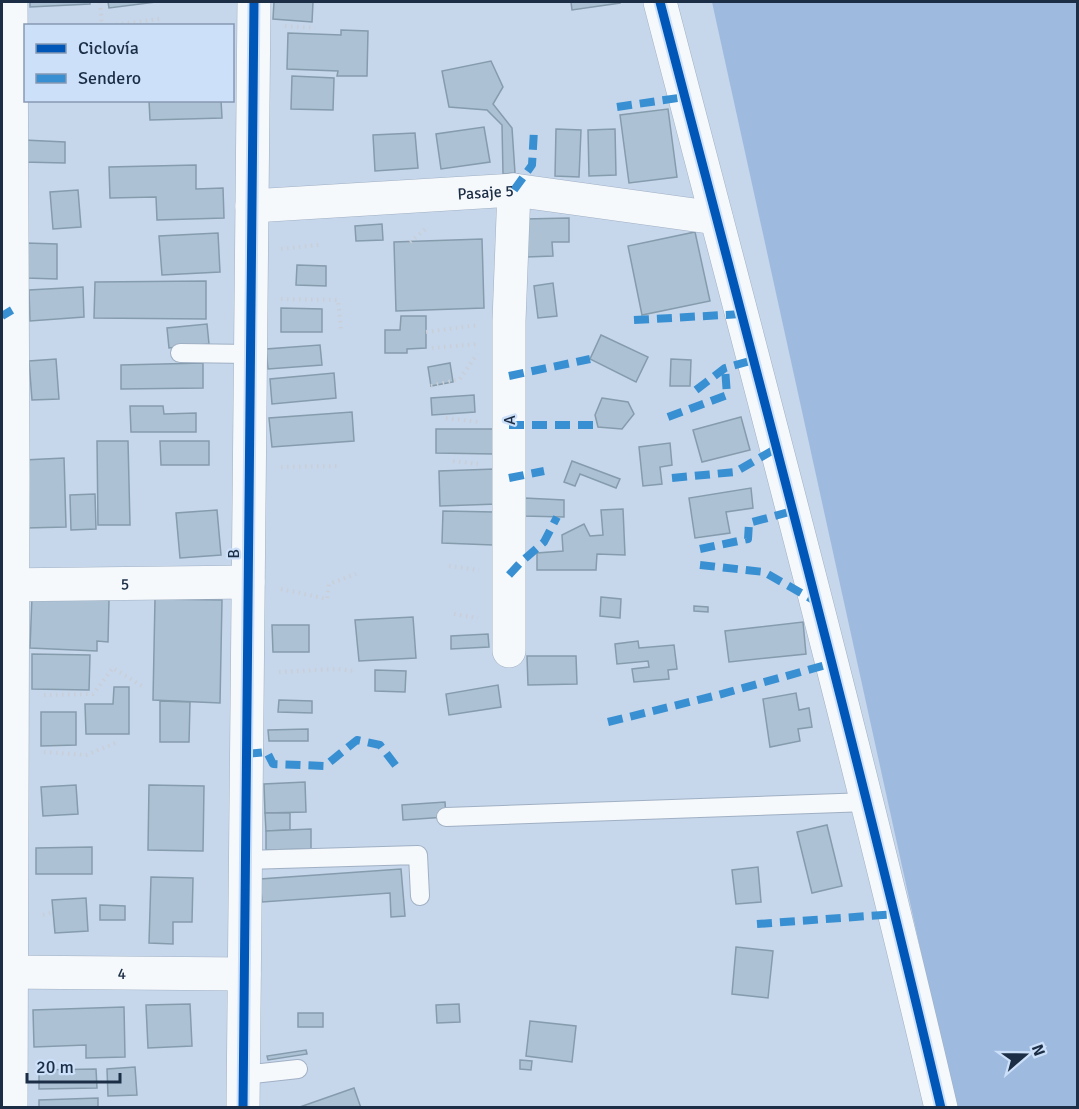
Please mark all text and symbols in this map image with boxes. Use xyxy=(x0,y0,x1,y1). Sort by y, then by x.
legend xyxy=(24,24,234,102)
text: Ciclovía xyxy=(78,37,139,59)
text: Sendero xyxy=(78,67,141,89)
street label: Pasaje 5 xyxy=(457,181,515,204)
street label: A xyxy=(500,415,520,425)
street label: B xyxy=(224,549,244,559)
street label: 5 xyxy=(121,574,129,595)
street label: 4 xyxy=(118,964,127,984)
north arrow xyxy=(995,1025,1055,1085)
text: N xyxy=(1027,1042,1049,1059)
scale bar xyxy=(27,1046,120,1084)
text: 20 m xyxy=(36,1056,74,1078)

